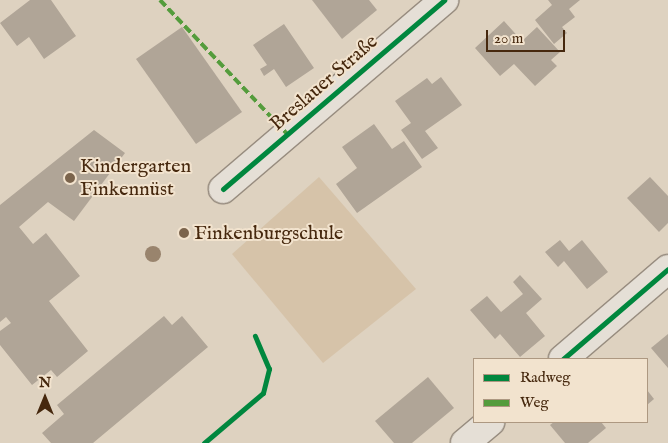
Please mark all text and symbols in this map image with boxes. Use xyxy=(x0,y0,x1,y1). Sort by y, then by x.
scale bar xyxy=(488,20,567,52)
text: 20 m xyxy=(494,29,523,48)
street label: Breslauer Straße xyxy=(265,30,383,136)
place label: Kindergarten Finkennüst xyxy=(80,155,191,202)
marker: Kindergarten Finkennüst xyxy=(64,172,76,184)
place label: Finkenburgschule xyxy=(194,221,343,245)
marker: Finkenburgschule xyxy=(178,227,190,239)
legend xyxy=(473,358,648,423)
text: Radweg xyxy=(520,368,571,387)
north arrow xyxy=(20,373,70,423)
text: N xyxy=(39,374,51,392)
text: Weg xyxy=(520,393,549,412)

